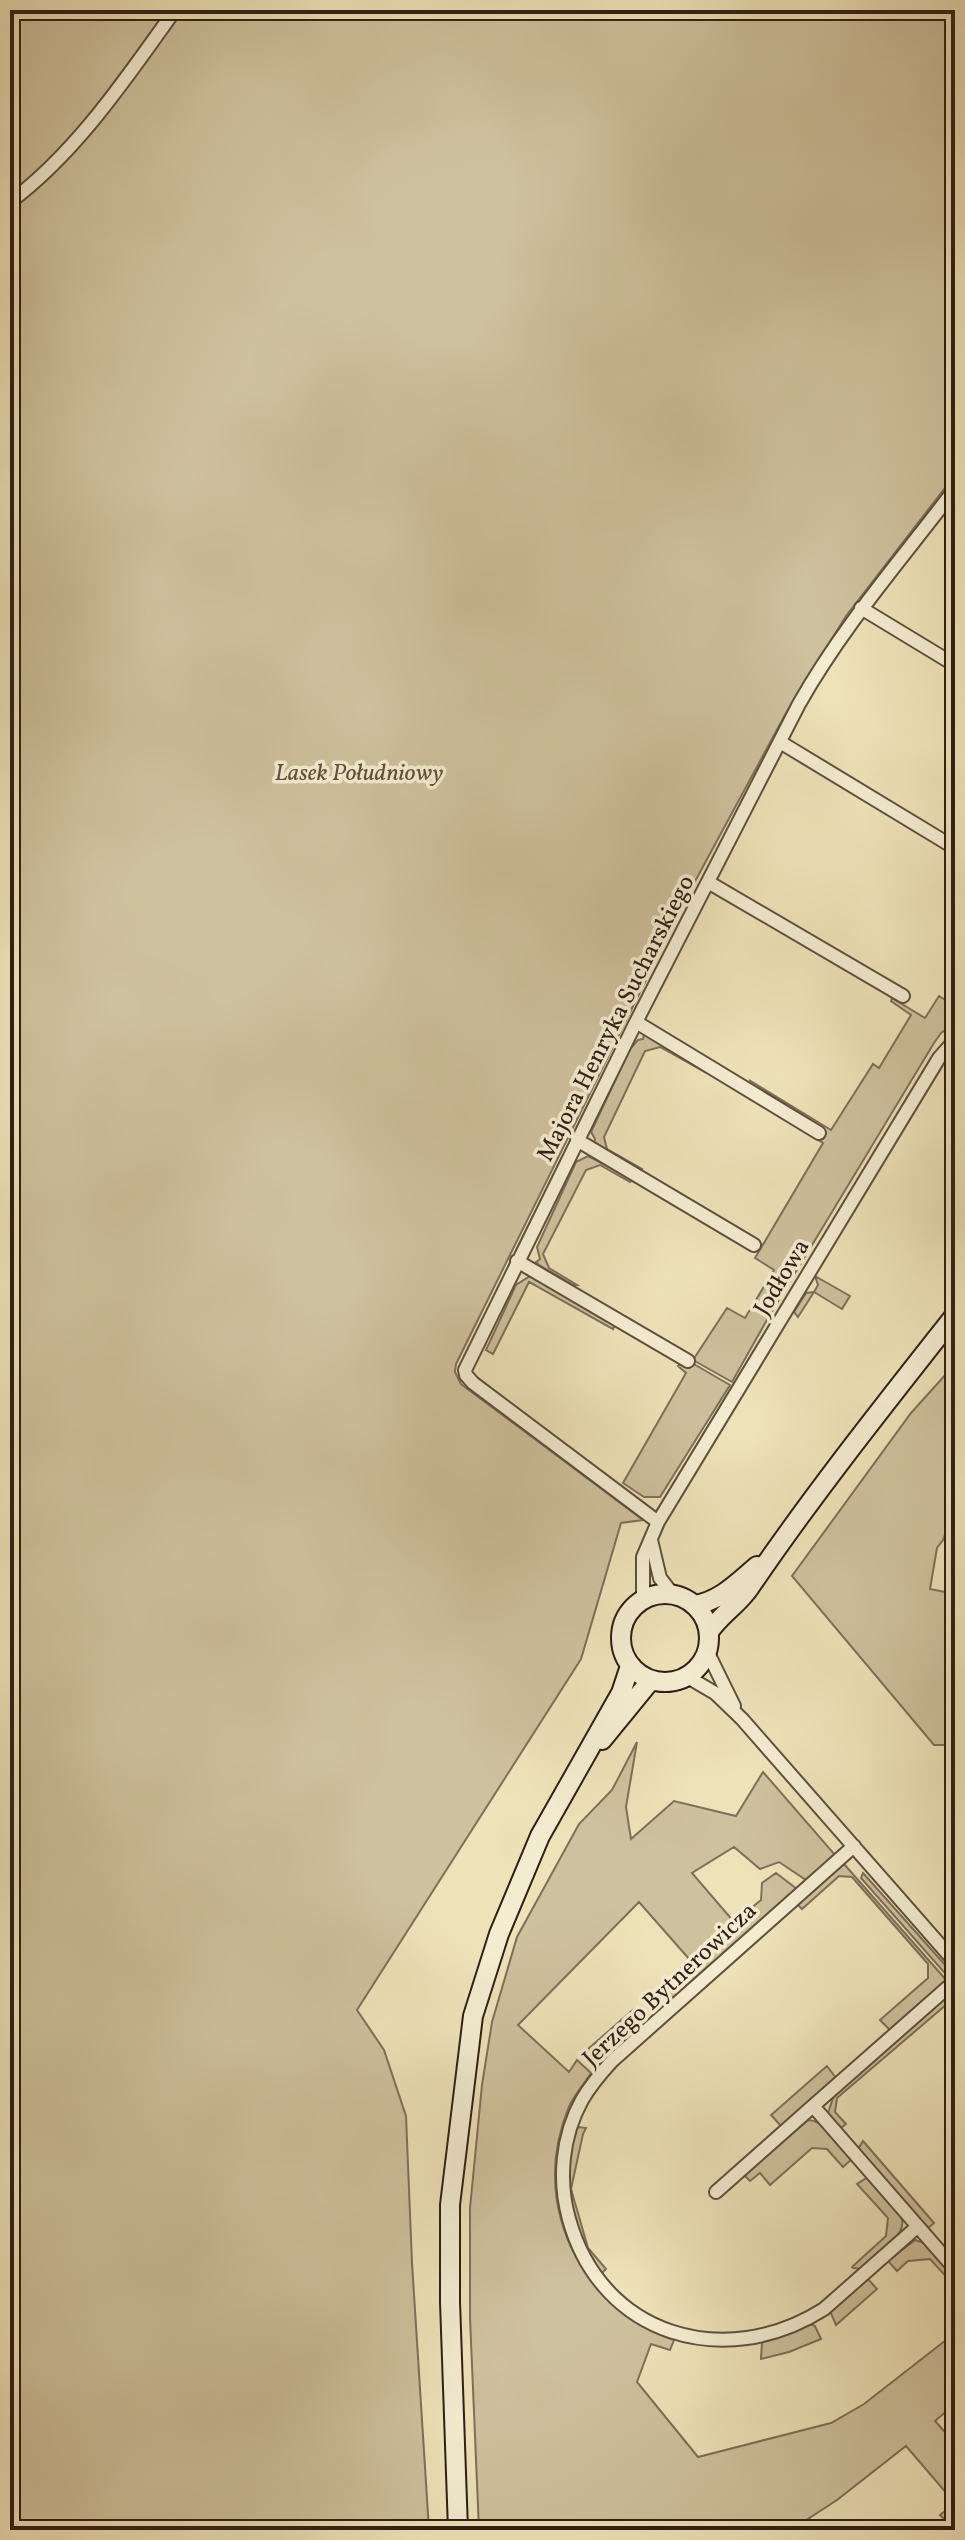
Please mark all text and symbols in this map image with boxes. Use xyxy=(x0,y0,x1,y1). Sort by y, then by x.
park label: Lasek Południowy xyxy=(275,757,443,791)
street label: Majora Henryka Sucharskiego xyxy=(530,870,704,1168)
street label: Jodłowa xyxy=(746,1233,819,1323)
street label: Jerzego Bytnerowicza xyxy=(575,1895,765,2076)

